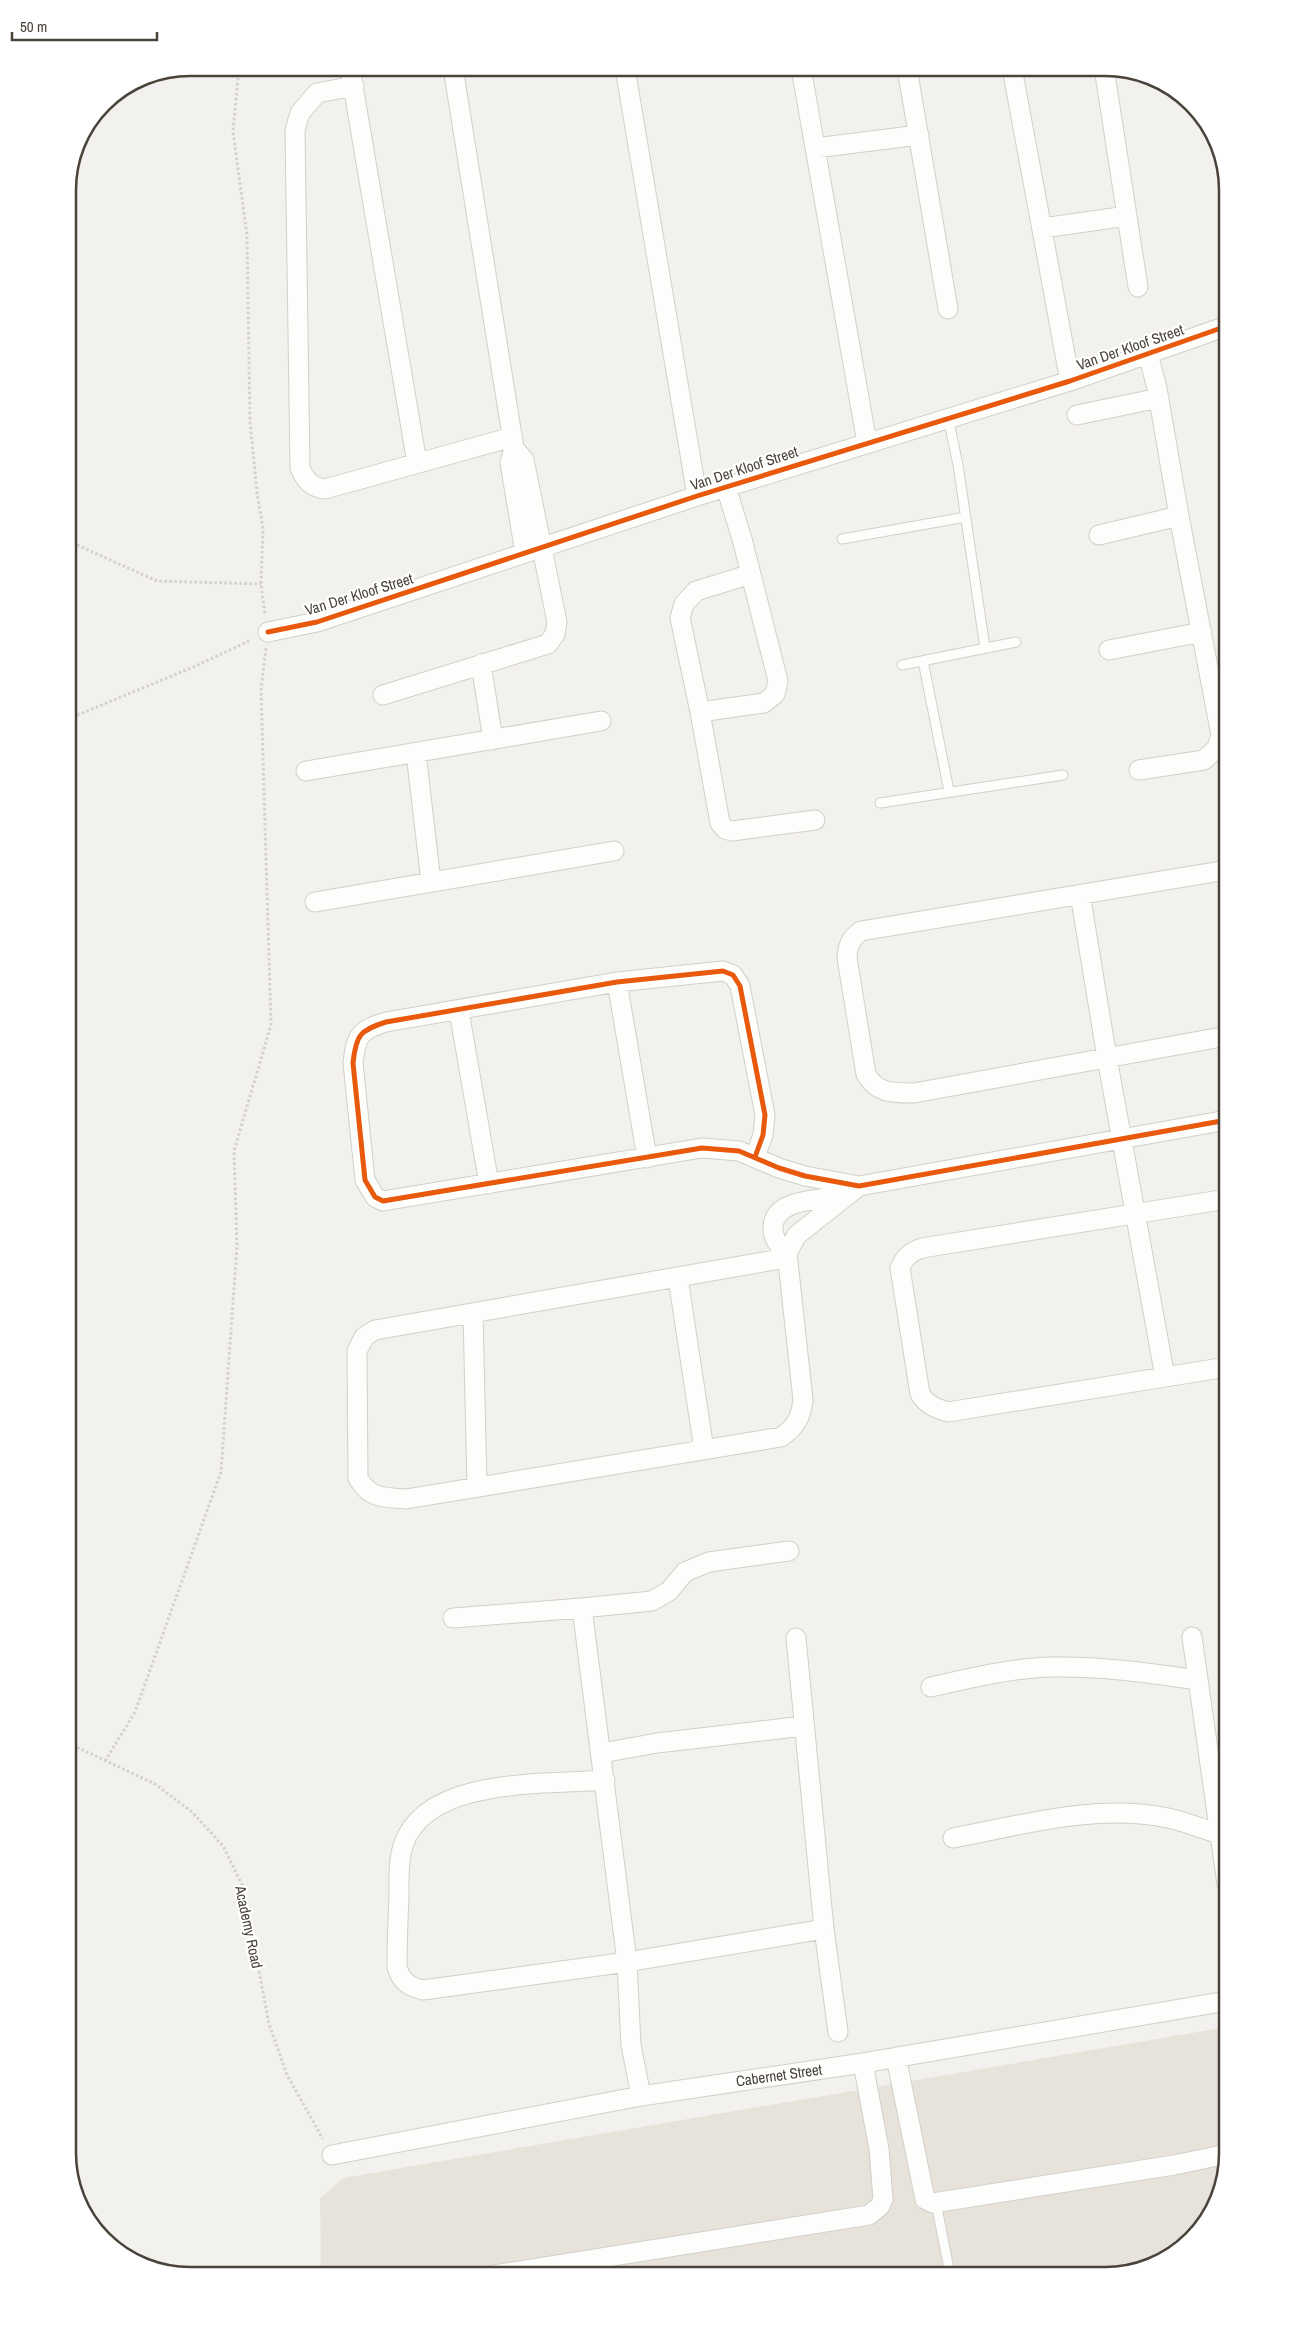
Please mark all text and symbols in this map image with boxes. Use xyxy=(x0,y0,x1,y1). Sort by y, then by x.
scale bar xyxy=(12,10,158,42)
text: 50 m xyxy=(20,16,47,37)
street label: Van Der Kloof Street xyxy=(1074,319,1187,375)
street label: Van Der Kloof Street xyxy=(688,441,801,495)
street label: Van Der Kloof Street xyxy=(302,567,416,620)
street label: Academy Road xyxy=(230,1883,268,1970)
street label: Cabernet Street xyxy=(735,2058,824,2091)

